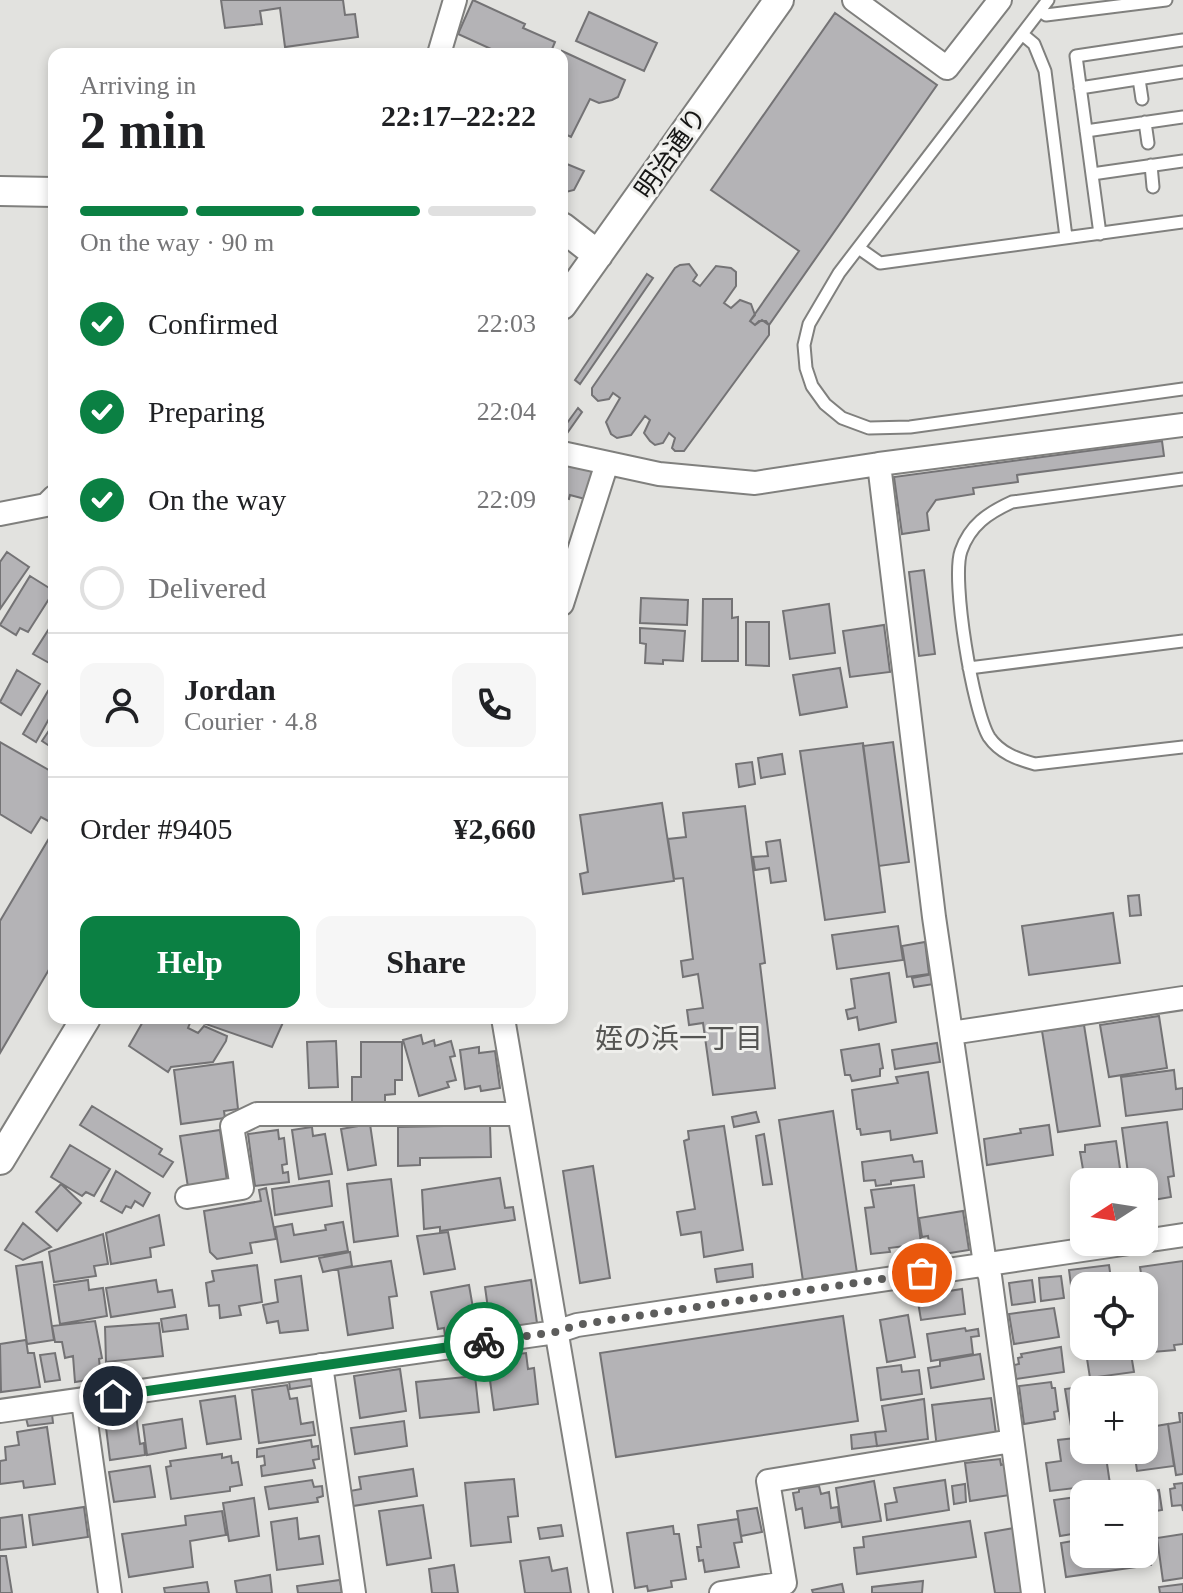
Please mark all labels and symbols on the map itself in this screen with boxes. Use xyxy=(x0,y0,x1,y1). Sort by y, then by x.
street label: 明治通り xyxy=(629,102,713,204)
district label: 姪の浜一丁目 xyxy=(595,1023,763,1054)
north arrow xyxy=(1070,1168,1158,1256)
pin xyxy=(888,1239,956,1307)
courier xyxy=(444,1302,524,1382)
pin xyxy=(79,1362,147,1430)

